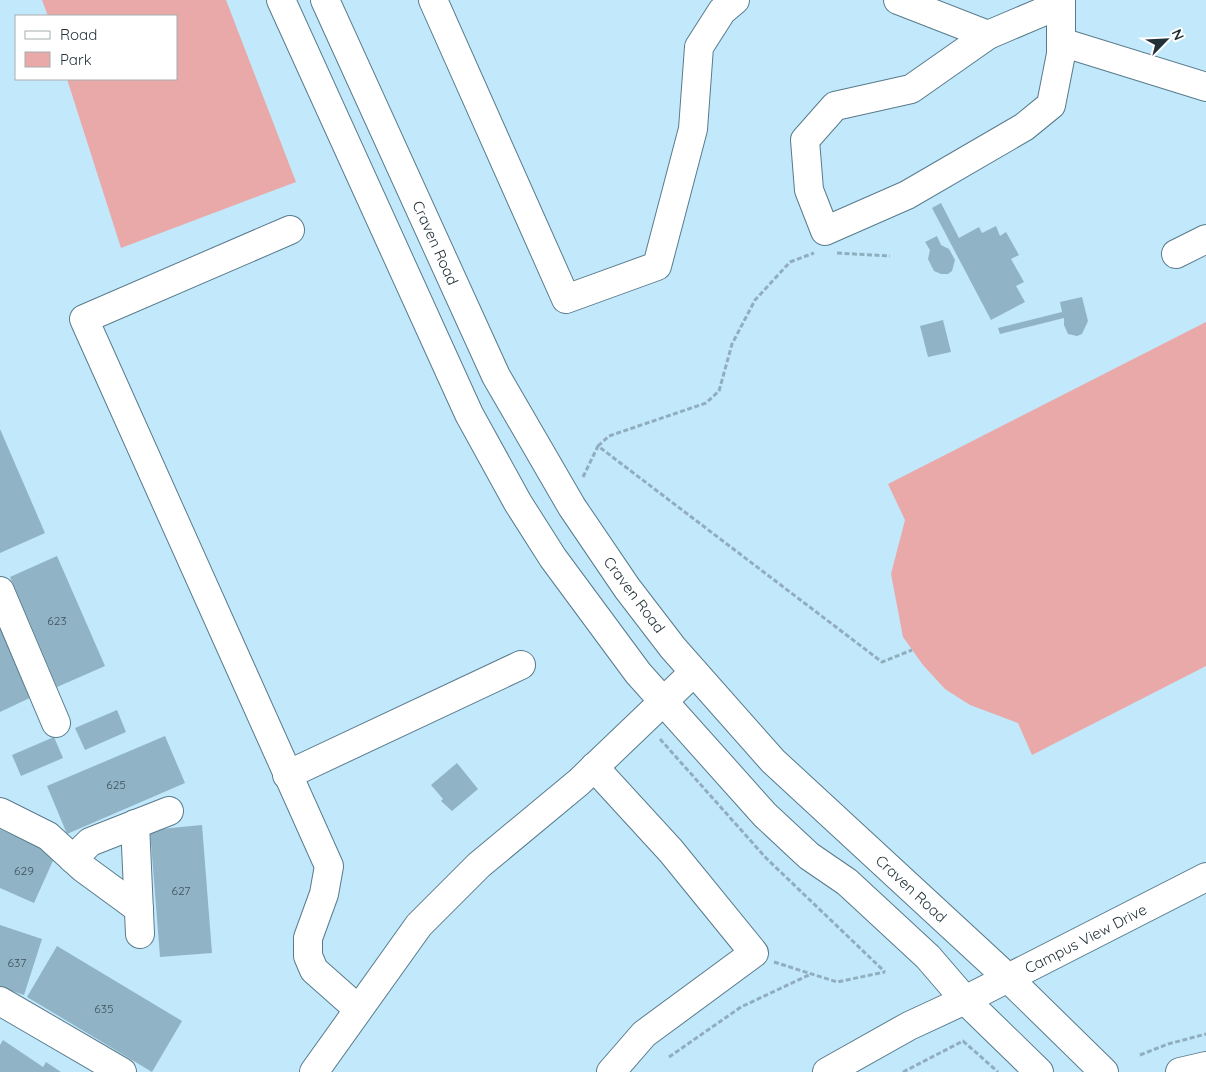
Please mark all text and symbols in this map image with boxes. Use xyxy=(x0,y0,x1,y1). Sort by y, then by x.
legend xyxy=(15,15,178,80)
north arrow xyxy=(1141,15,1191,65)
text: Road xyxy=(60,25,97,44)
text: N xyxy=(1168,26,1188,43)
text: Park xyxy=(60,50,92,69)
street label: Craven Road xyxy=(408,198,463,288)
street label: Craven Road xyxy=(600,553,669,637)
house number: 623 xyxy=(47,613,67,628)
house number: 625 xyxy=(106,777,126,792)
street label: Craven Road xyxy=(872,851,951,926)
house number: 629 xyxy=(14,863,34,878)
house number: 627 xyxy=(171,883,191,898)
street label: Campus View Drive xyxy=(1022,900,1150,978)
house number: 637 xyxy=(8,955,26,970)
house number: 635 xyxy=(94,1001,114,1016)

